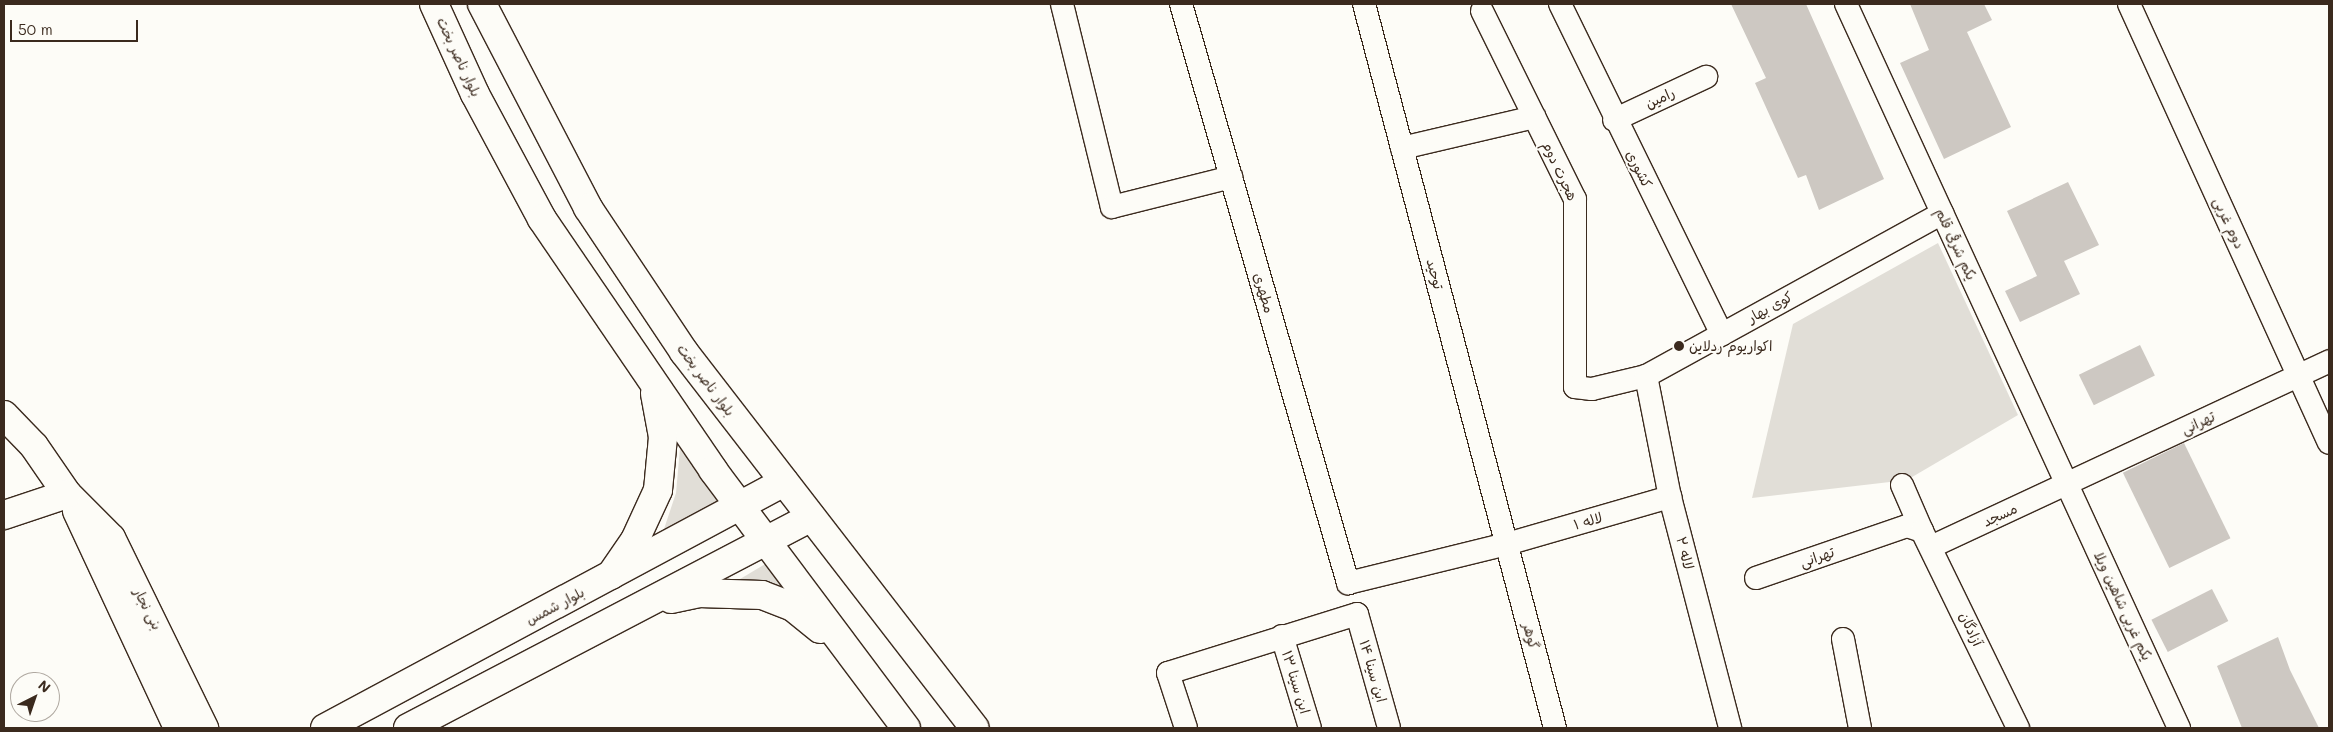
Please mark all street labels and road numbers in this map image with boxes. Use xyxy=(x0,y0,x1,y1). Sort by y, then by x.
street label: بلوار ناصر بخت xyxy=(433,15,485,99)
street label: رامین xyxy=(1643,84,1677,112)
street label: هجرت دوم xyxy=(1539,139,1581,203)
street label: کشوری xyxy=(1622,147,1656,191)
street label: دوم غربی xyxy=(2210,195,2248,251)
street label: یکم شرقی قلم xyxy=(1932,205,1980,283)
street label: توحید xyxy=(1423,257,1447,291)
street label: مطهری xyxy=(1250,271,1278,315)
street label: کوی بهار xyxy=(1745,288,1795,326)
street label: بلوار ناصر بخت xyxy=(674,341,738,419)
street label: تهرانی xyxy=(2178,408,2218,438)
street label: مسجد xyxy=(1980,500,2020,530)
street label: لاله ۱ xyxy=(1572,509,1604,533)
street label: لاله ۲ xyxy=(1673,535,1697,571)
street label: تهرانی xyxy=(1798,543,1836,571)
street label: یکم غربی شاهین ویلا xyxy=(2090,549,2156,663)
street label: بلوار شمس xyxy=(523,584,587,628)
street label: بنی نجار xyxy=(130,585,166,633)
street label: آزادگان xyxy=(1956,609,1986,649)
street label: گوهر xyxy=(1519,621,1543,651)
street label: ابن سینا ۱۴ xyxy=(1356,638,1390,704)
street label: ابن سینا ۱۳ xyxy=(1278,648,1314,716)

